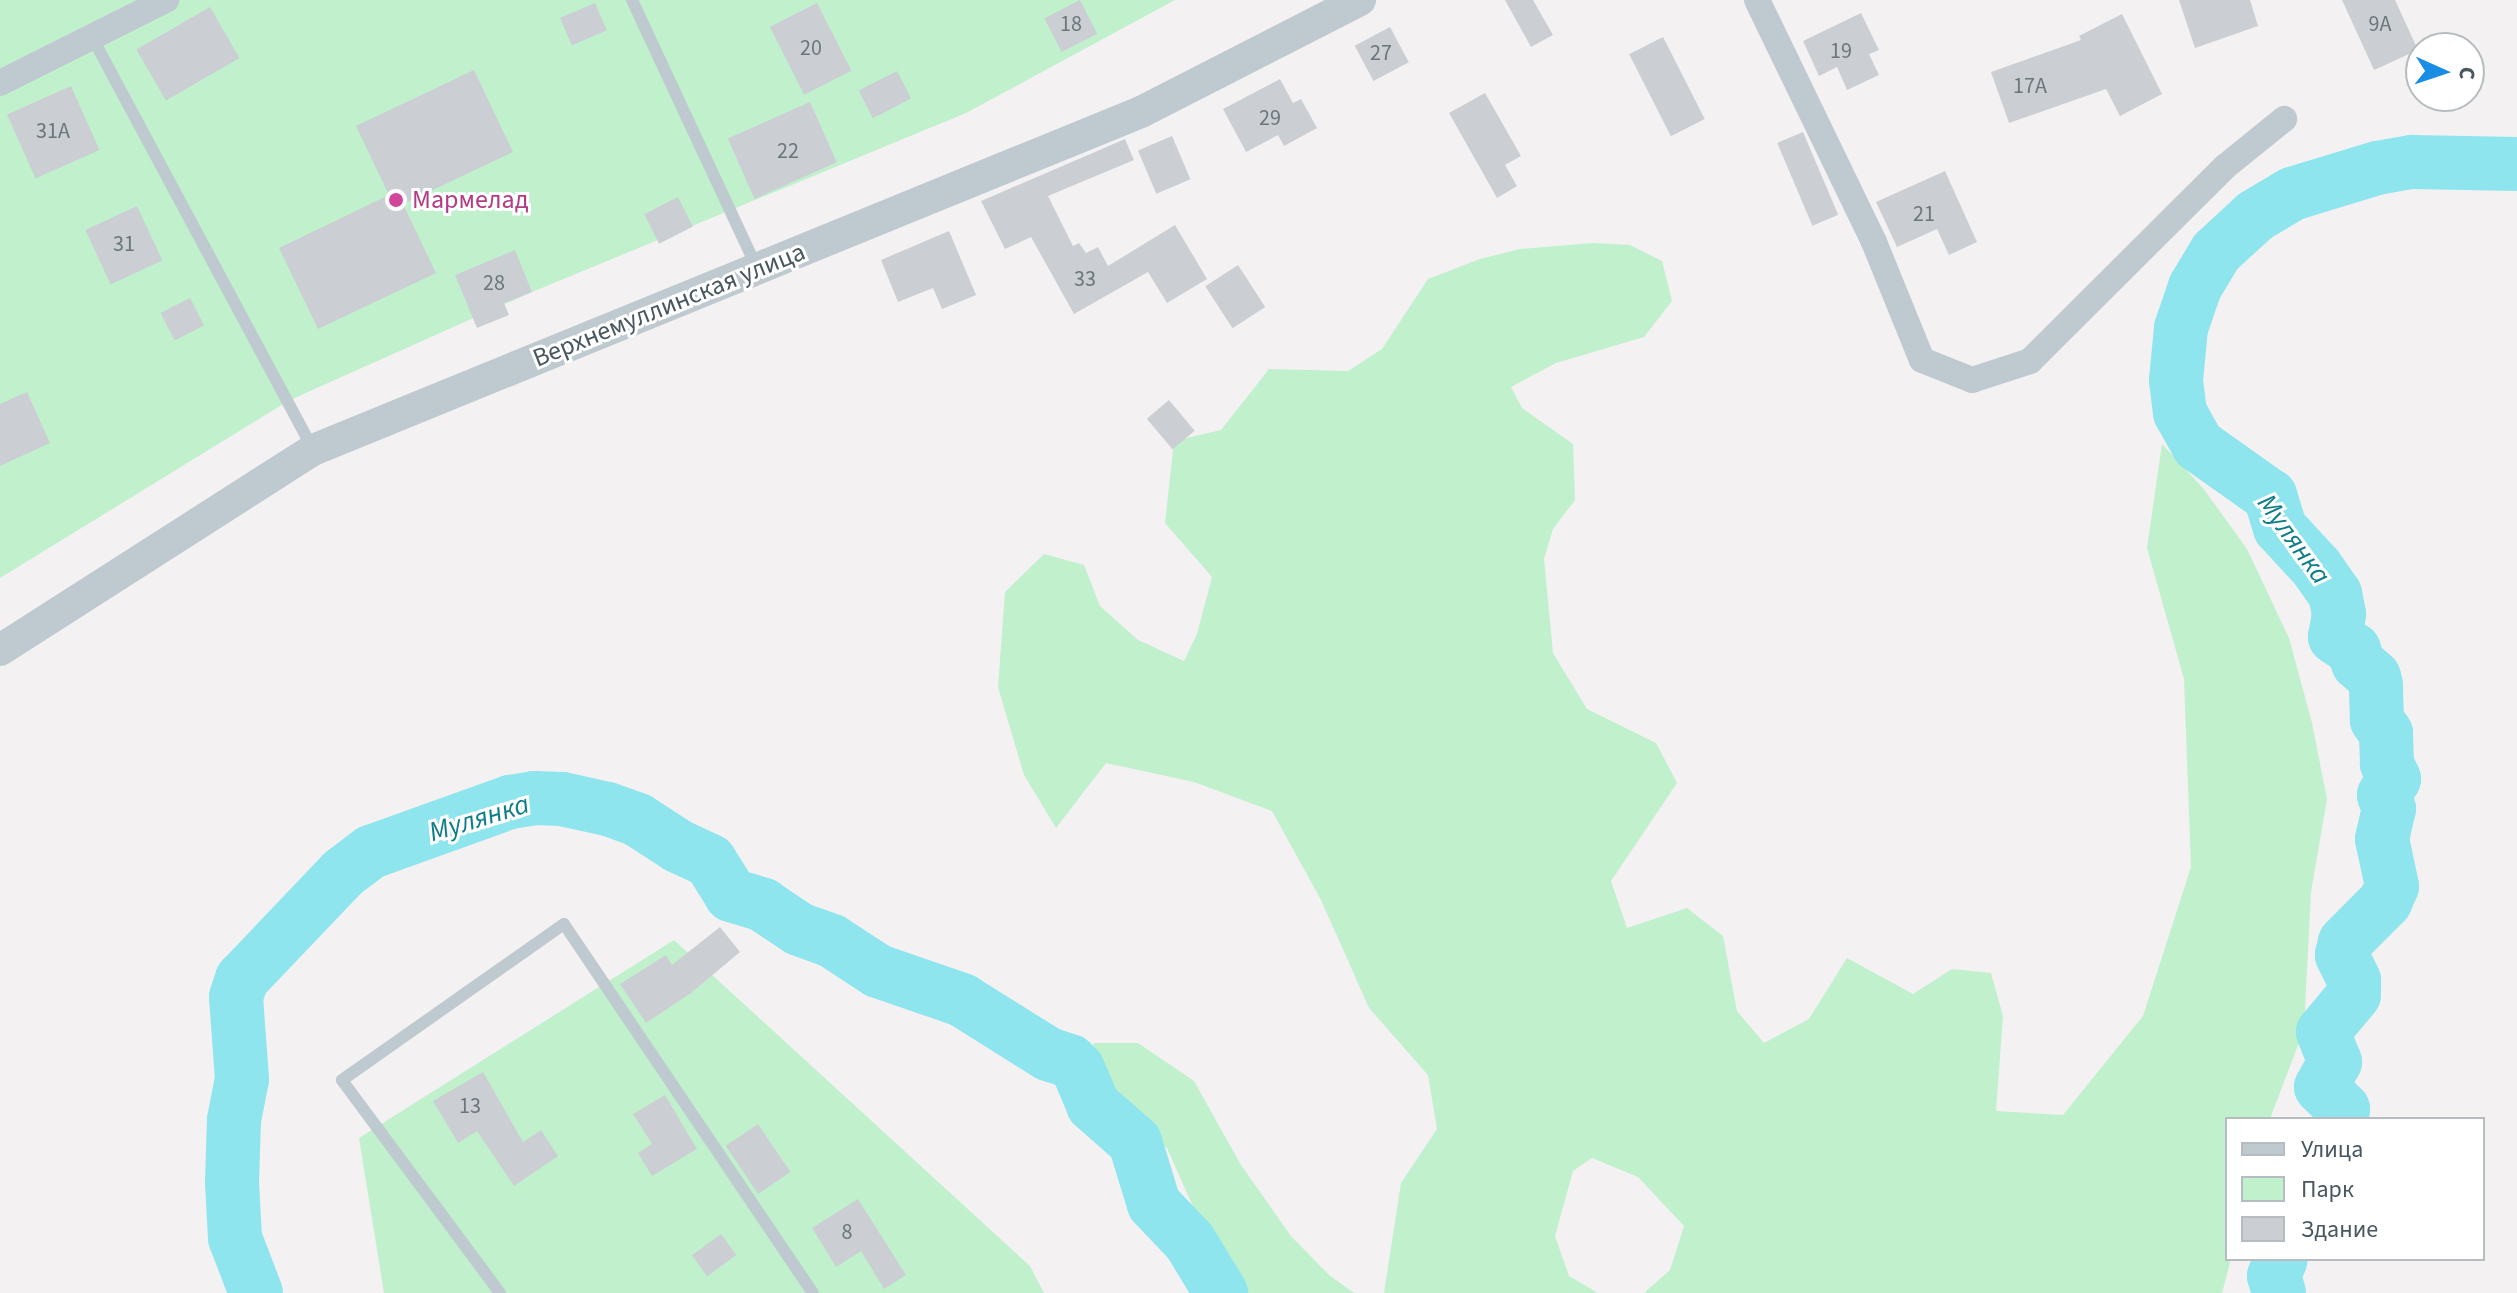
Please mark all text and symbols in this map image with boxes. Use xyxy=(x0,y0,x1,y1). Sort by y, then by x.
house number: 18 xyxy=(1060,12,1082,38)
house number: 9А xyxy=(2369,12,2391,38)
north arrow xyxy=(2405,32,2485,112)
house number: 20 xyxy=(800,36,822,62)
house number: 19 xyxy=(1830,39,1852,65)
house number: 27 xyxy=(1370,41,1392,67)
text: С xyxy=(2451,66,2483,80)
house number: 17А xyxy=(2013,74,2047,100)
house number: 29 xyxy=(1259,106,1281,132)
house number: 31А xyxy=(36,119,70,145)
house number: 22 xyxy=(777,139,799,165)
place label: Мармелад xyxy=(412,184,529,216)
marker: Мармелад xyxy=(387,191,405,209)
house number: 21 xyxy=(1913,202,1935,228)
house number: 31 xyxy=(113,232,135,258)
street label: Верхнемуллинская улица xyxy=(528,236,810,374)
house number: 33 xyxy=(1074,267,1096,293)
house number: 28 xyxy=(483,271,505,297)
water label: Мулянка xyxy=(2250,487,2338,591)
water label: Мулянка xyxy=(425,787,533,849)
house number: 13 xyxy=(459,1094,481,1120)
legend xyxy=(2225,1117,2485,1261)
text: Улица xyxy=(2301,1132,2363,1167)
text: Парк xyxy=(2301,1172,2354,1207)
text: Здание xyxy=(2301,1212,2378,1247)
house number: 8 xyxy=(842,1220,852,1246)

